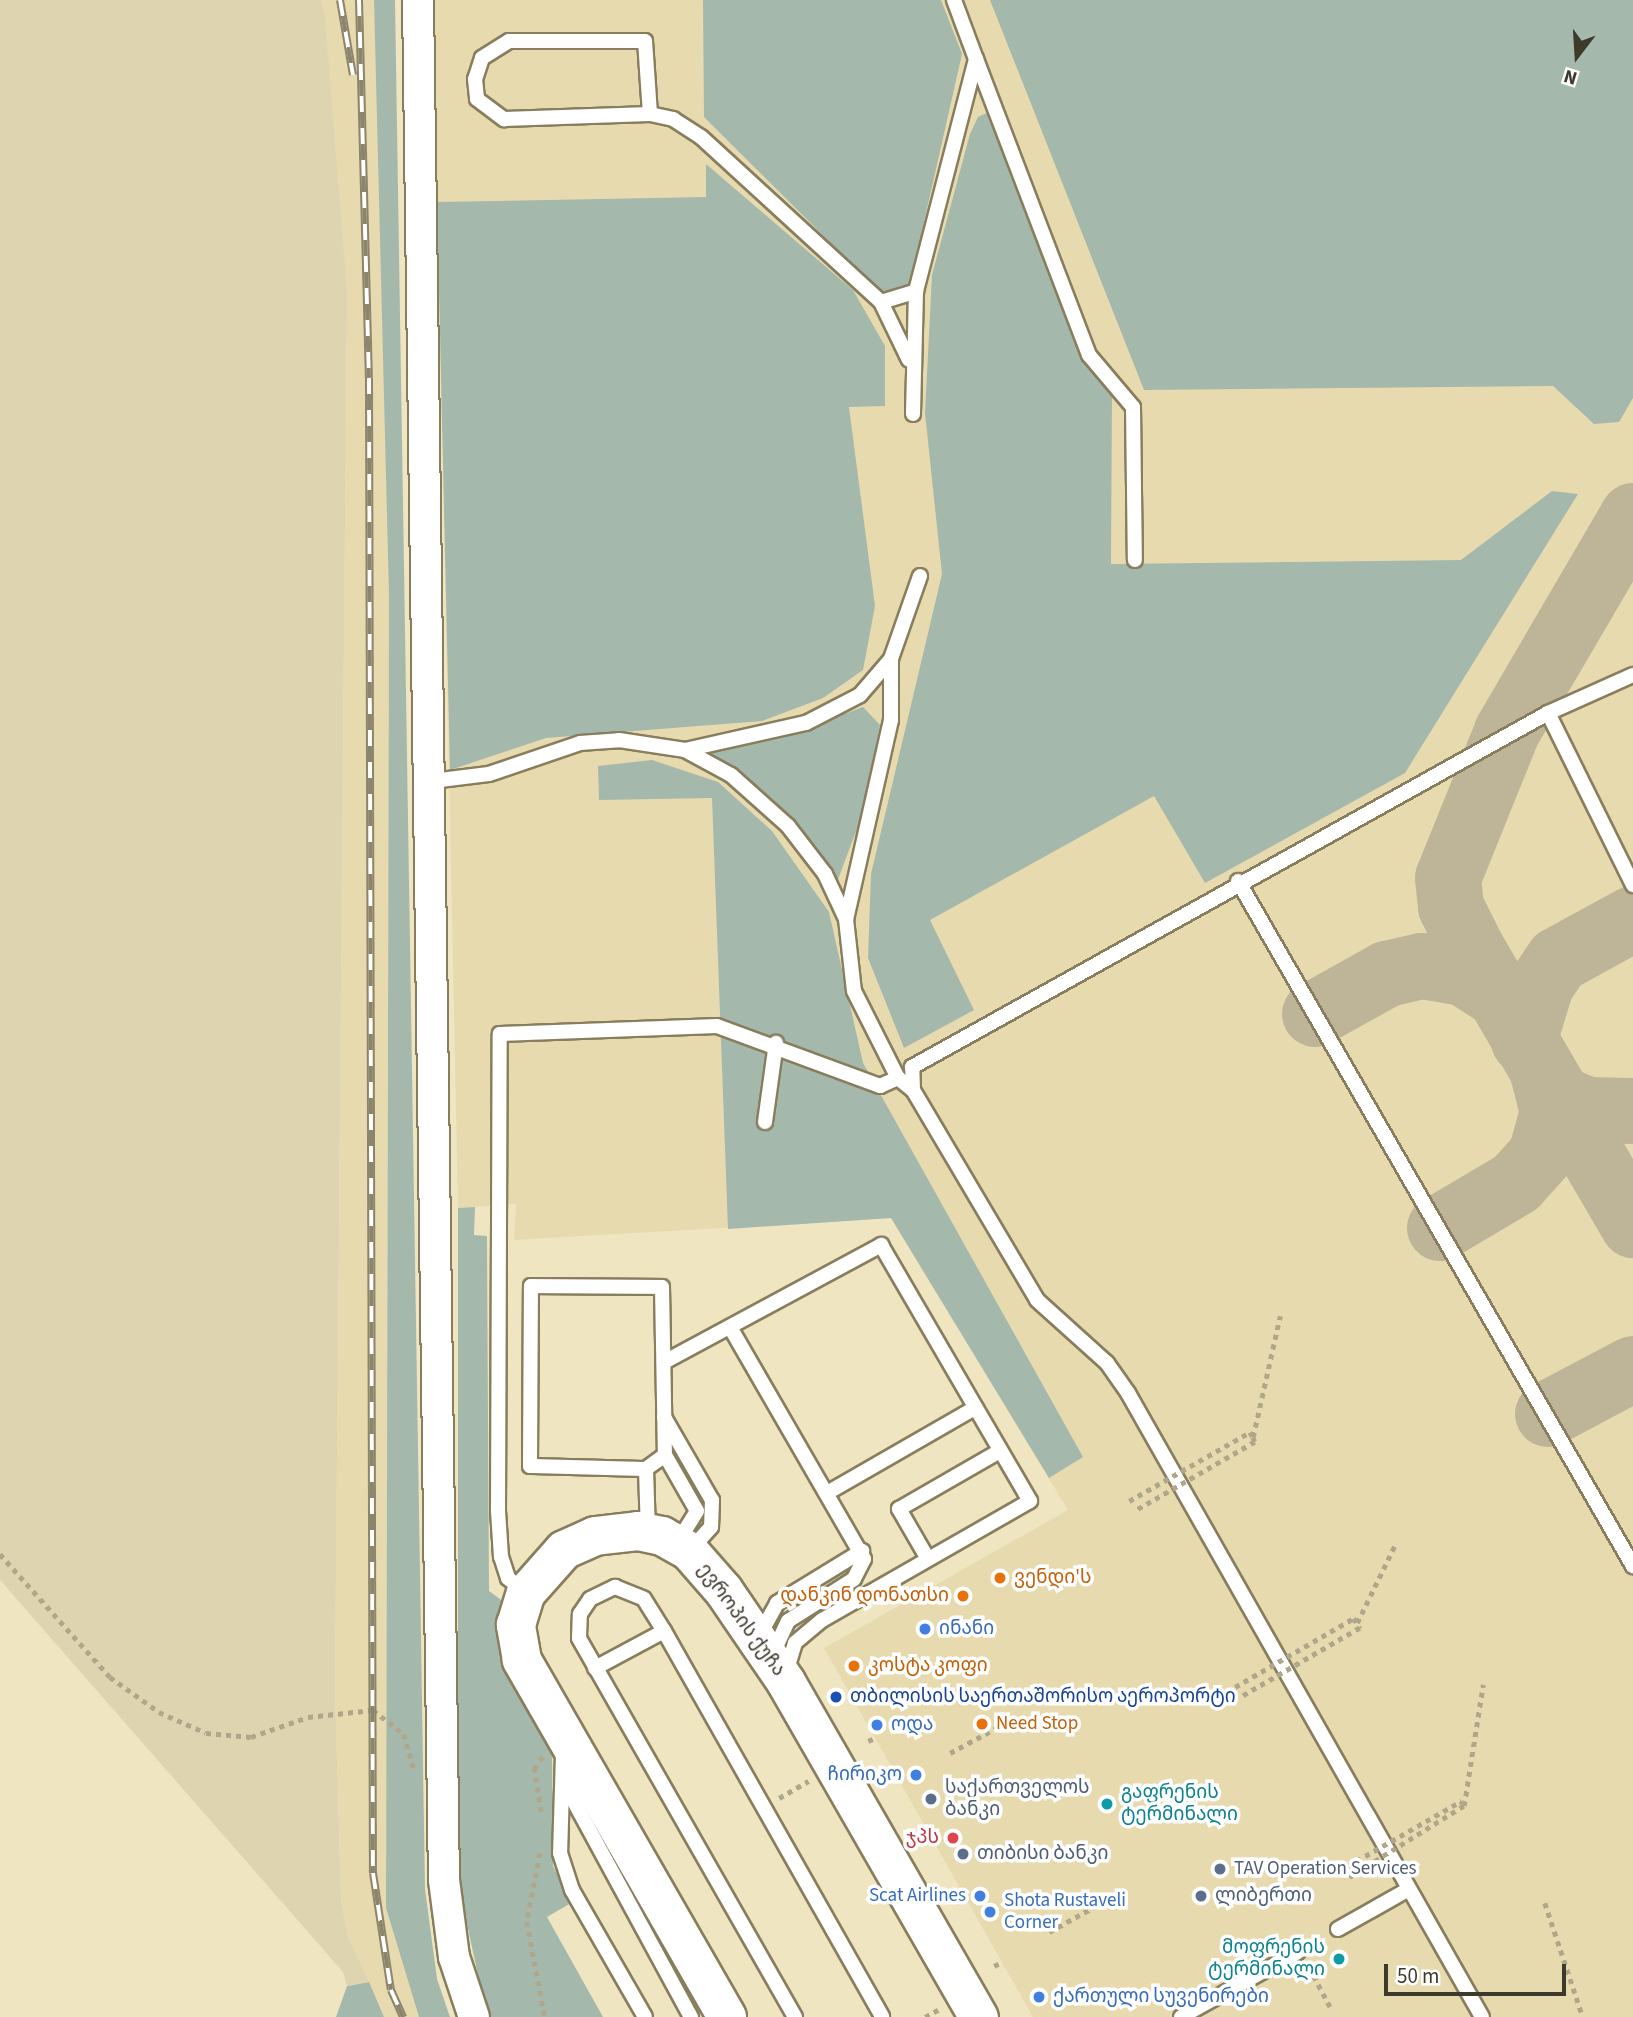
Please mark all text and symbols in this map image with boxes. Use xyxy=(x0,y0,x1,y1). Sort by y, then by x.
north arrow xyxy=(1542,21,1612,91)
text: N xyxy=(1561,62,1581,91)
street label: ევროპის ქუჩა xyxy=(692,1559,790,1681)
place label: ვენდი'ს xyxy=(1014,1567,1091,1589)
marker: ვენდი'ს xyxy=(992,1570,1008,1586)
place label: დანკინ დონათსი xyxy=(780,1585,949,1607)
marker: დანკინ დონათსი xyxy=(955,1588,971,1604)
place label: ინანი xyxy=(939,1618,994,1640)
marker: ინანი xyxy=(917,1621,933,1637)
place label: კოსტა კოფი xyxy=(868,1655,988,1677)
marker: კოსტა კოფი xyxy=(846,1658,862,1674)
place label: თბილისის საერთაშორისო აეროპორტი xyxy=(850,1686,1236,1708)
marker: თბილისის საერთაშორისო აეროპორტი xyxy=(828,1689,844,1705)
place label: Need Stop xyxy=(996,1713,1078,1735)
place label: ოდა xyxy=(891,1714,933,1736)
marker: Need Stop xyxy=(974,1716,990,1732)
marker: ოდა xyxy=(869,1717,885,1733)
place label: ჩირიკო xyxy=(828,1764,902,1786)
marker: ჩირიკო xyxy=(908,1767,924,1783)
place label: საქართველოს ბანკი xyxy=(945,1777,1090,1821)
place label: გაფრენის ტერმინალი xyxy=(1121,1782,1238,1826)
marker: საქართველოს ბანკი xyxy=(923,1791,939,1807)
marker: გაფრენის ტერმინალი xyxy=(1099,1796,1115,1812)
place label: ჯპს xyxy=(906,1827,939,1849)
marker: ჯპს xyxy=(945,1830,961,1846)
place label: თიბისი ბანკი xyxy=(977,1843,1108,1865)
marker: თიბისი ბანკი xyxy=(955,1846,971,1862)
place label: TAV Operation Services xyxy=(1234,1858,1417,1880)
marker: TAV Operation Services xyxy=(1212,1861,1228,1877)
place label: Scat Airlines xyxy=(869,1885,966,1907)
place label: ლიბერთი xyxy=(1215,1885,1312,1907)
marker: Scat Airlines xyxy=(972,1888,988,1904)
marker: ლიბერთი xyxy=(1193,1888,1209,1904)
place label: Shota Rustaveli Corner xyxy=(1004,1890,1126,1934)
marker: Shota Rustaveli Corner xyxy=(982,1904,998,1920)
place label: მოფრენის ტერმინალი xyxy=(1208,1937,1325,1981)
marker: მოფრენის ტერმინალი xyxy=(1331,1951,1347,1967)
scale bar xyxy=(1388,1951,1570,1995)
text: 50 m xyxy=(1397,1961,1439,1991)
place label: ქართული სუვენირები xyxy=(1053,1986,1269,2008)
marker: ქართული სუვენირები xyxy=(1031,1989,1047,2005)

